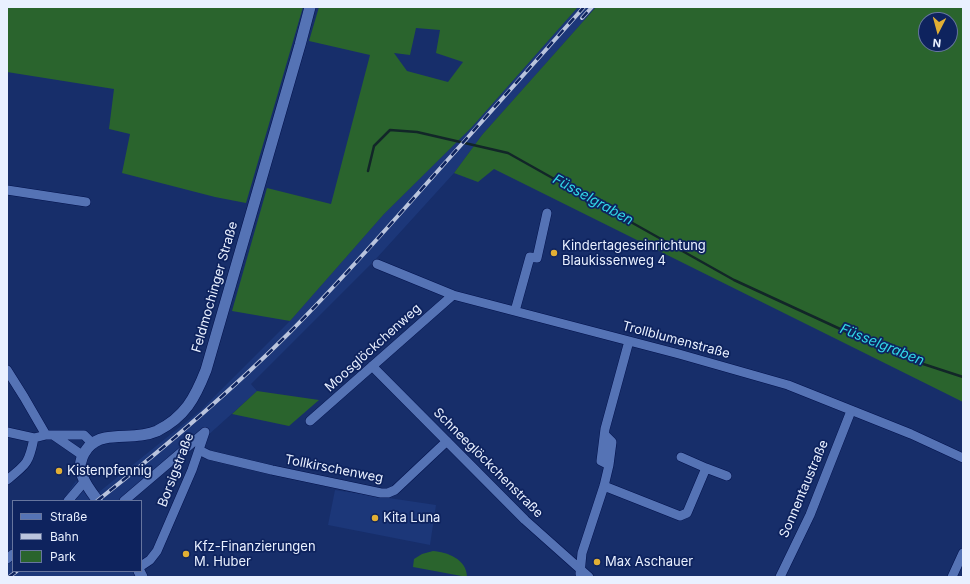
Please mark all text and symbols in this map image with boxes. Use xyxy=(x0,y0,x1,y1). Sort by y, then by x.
north arrow xyxy=(918,12,958,52)
text: N xyxy=(932,36,942,50)
water label: Füsselgraben xyxy=(550,171,636,229)
street label: Feldmochinger Straße xyxy=(189,220,241,354)
place label: Kindertageseinrichtung Blaukissenweg 4 xyxy=(562,238,706,269)
marker: Kindertageseinrichtung Blaukissenweg 4 xyxy=(549,248,559,258)
street label: Moosglöckchenweg xyxy=(322,301,424,395)
street label: Trollblumenstraße xyxy=(620,318,732,362)
water label: Füsselgraben xyxy=(837,320,927,370)
street label: Schneeglöckchenstraße xyxy=(430,405,546,521)
street label: Borsigstraße xyxy=(155,431,197,509)
street label: Sonnentaustraße xyxy=(776,438,832,540)
street label: Tollkirschenweg xyxy=(284,452,384,486)
place label: Kistenpfennig xyxy=(67,463,152,479)
marker: Kistenpfennig xyxy=(54,466,64,476)
legend xyxy=(12,500,142,572)
text: Straße xyxy=(50,509,87,524)
place label: Kita Luna xyxy=(383,510,440,526)
marker: Kita Luna xyxy=(370,513,380,523)
text: Bahn xyxy=(50,529,79,544)
place label: Kfz-Finanzierungen M. Huber xyxy=(194,539,316,570)
text: Park xyxy=(50,549,76,564)
marker: Kfz-Finanzierungen M. Huber xyxy=(181,549,191,559)
place label: Max Aschauer xyxy=(605,554,693,570)
marker: Max Aschauer xyxy=(592,557,602,567)

